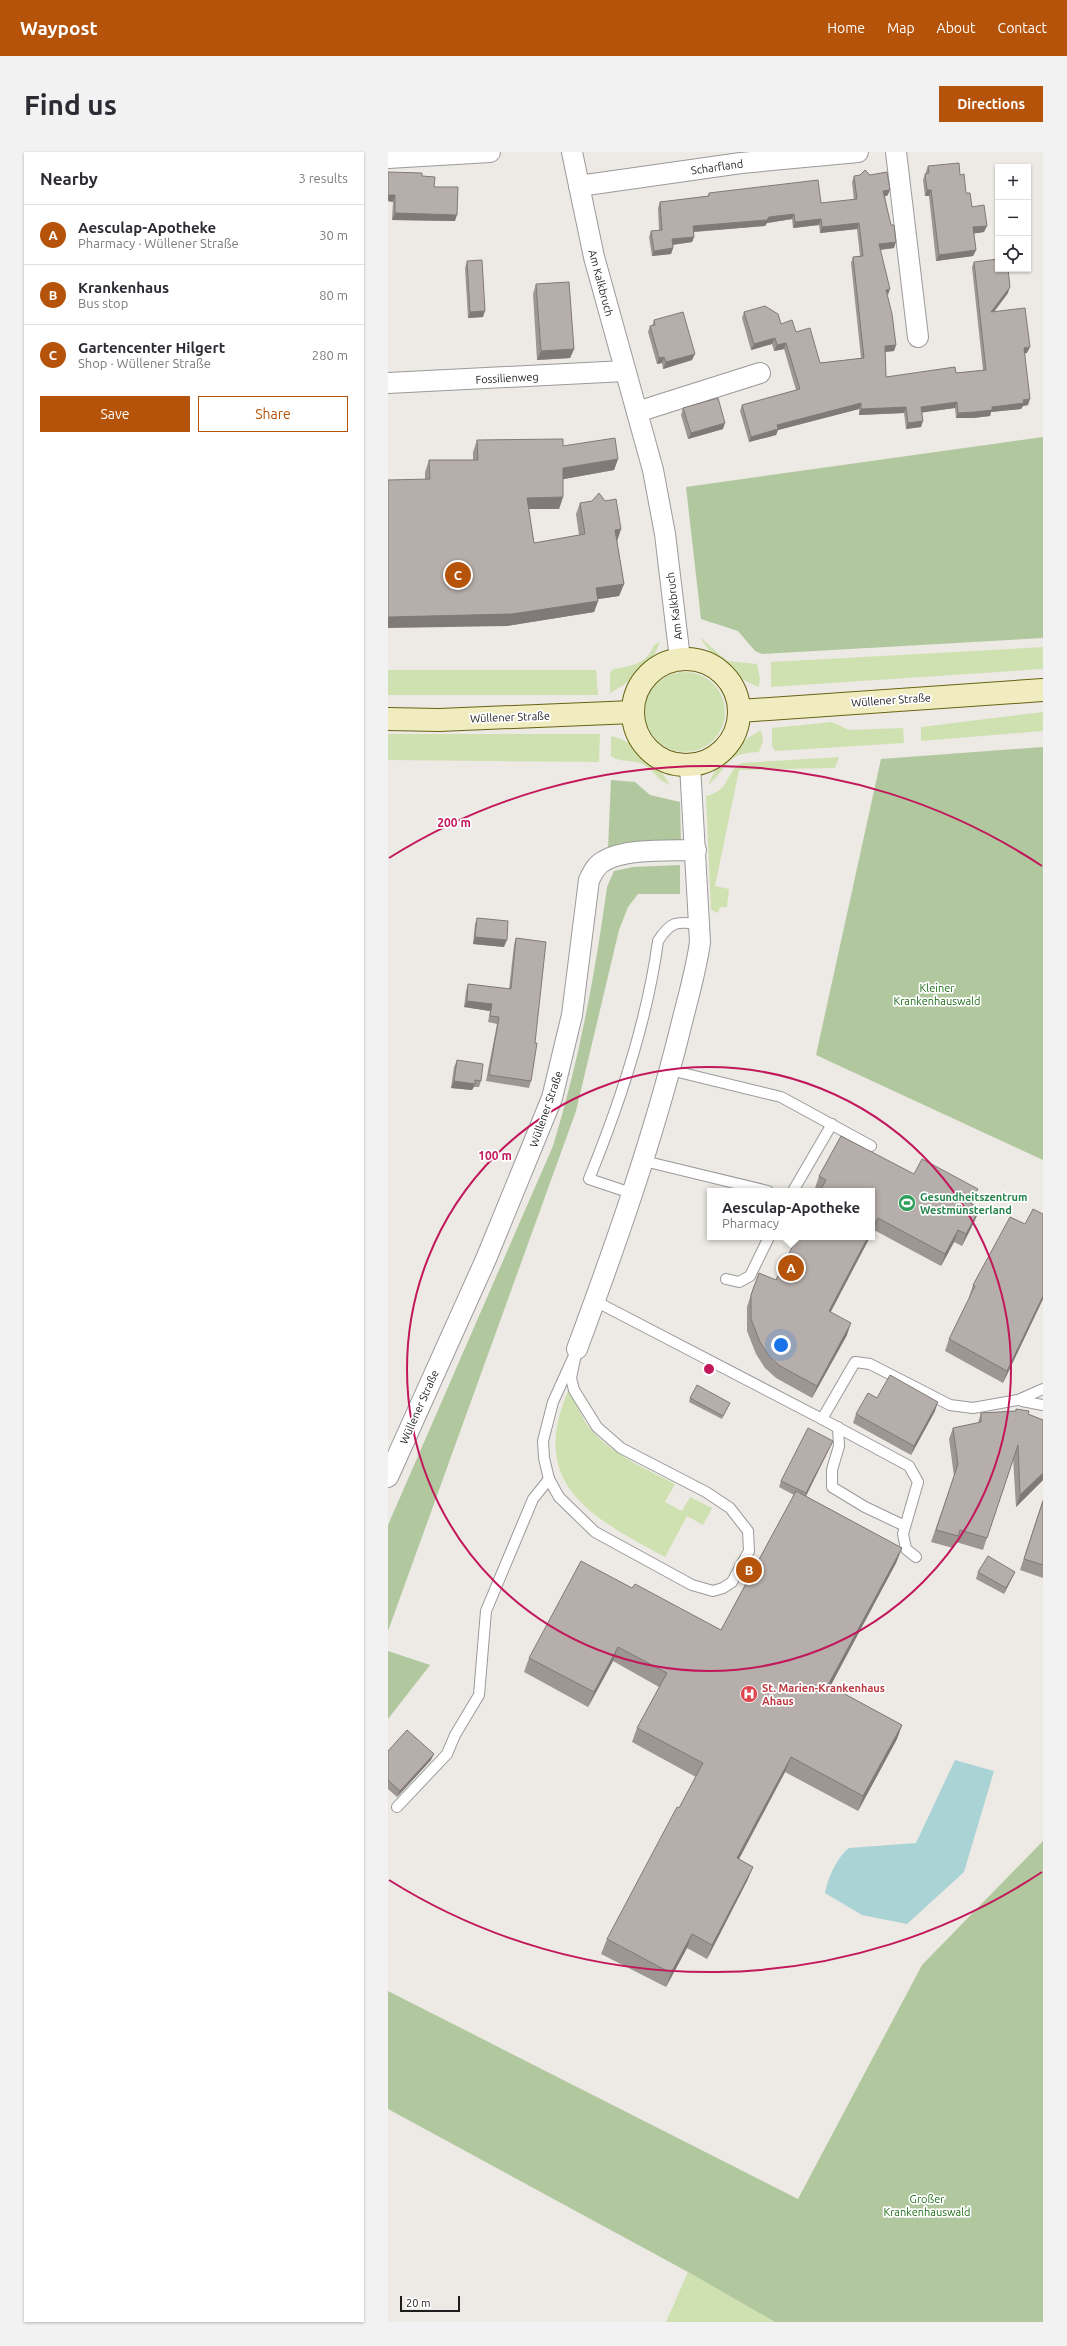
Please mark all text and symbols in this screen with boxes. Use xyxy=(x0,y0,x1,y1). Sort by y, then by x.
text: Waypost xyxy=(20,17,98,39)
text: Home xyxy=(827,20,865,36)
text: Map xyxy=(887,20,915,36)
text: About xyxy=(937,20,976,36)
text: Contact xyxy=(998,20,1047,36)
button: Directions xyxy=(939,86,1043,122)
text: Find us xyxy=(24,89,117,120)
street label: Scharfland xyxy=(690,157,744,177)
map controls xyxy=(995,164,1031,272)
button: + xyxy=(995,164,1031,200)
text: Nearby xyxy=(40,169,98,188)
text: 3 results xyxy=(298,171,348,185)
button: − xyxy=(995,200,1031,236)
text: Aesculap-Apotheke xyxy=(78,219,216,236)
text: A xyxy=(48,228,58,242)
text: 30 m xyxy=(319,228,348,242)
text: Pharmacy · Wüllener Straße xyxy=(78,236,239,250)
button: locate xyxy=(995,236,1031,272)
street label: Am Kalkbruch xyxy=(586,248,616,318)
text: Krankenhaus xyxy=(78,279,169,296)
text: B xyxy=(49,288,57,302)
text: 80 m xyxy=(319,288,348,302)
text: Bus stop xyxy=(78,296,128,310)
text: Gartencenter Hilgert xyxy=(78,339,225,356)
text: C xyxy=(49,348,57,362)
text: 280 m xyxy=(312,348,348,362)
text: Shop · Wüllener Straße xyxy=(78,356,211,370)
street label: Fossilienweg xyxy=(475,370,539,386)
button: Save xyxy=(40,396,190,432)
button: Share xyxy=(198,396,348,432)
pin: C xyxy=(445,560,471,590)
street label: Am Kalkbruch xyxy=(664,571,684,641)
street label: Wüllener Straße xyxy=(851,691,931,709)
street label: Wüllener Straße xyxy=(470,710,550,724)
text: 200 m xyxy=(437,816,471,829)
park label: Kleiner Krankenhauswald xyxy=(894,982,981,1007)
street label: Wüllener Straße xyxy=(527,1069,565,1149)
text: 100 m xyxy=(478,1149,512,1162)
popup xyxy=(707,1188,875,1240)
place label: Gesundheitszentrum Westmünsterland xyxy=(920,1191,1027,1216)
sports icon: Gesundheitszentrum Westmünsterland xyxy=(897,1193,917,1213)
text: Aesculap-Apotheke xyxy=(722,1199,860,1216)
text: Pharmacy xyxy=(722,1216,779,1230)
pin: A xyxy=(778,1253,804,1283)
your location xyxy=(771,1335,791,1355)
centre of rings xyxy=(702,1362,716,1376)
street label: Wüllener Straße xyxy=(397,1368,441,1446)
pin: B xyxy=(736,1555,762,1585)
place label: St. Marien-Krankenhaus Ahaus xyxy=(762,1682,885,1707)
hospital icon: St. Marien-Krankenhaus Ahaus xyxy=(739,1684,759,1704)
park label: Großer Krankenhauswald xyxy=(884,2193,971,2218)
scale bar xyxy=(400,2294,460,2313)
text: 20 m xyxy=(406,2297,430,2309)

